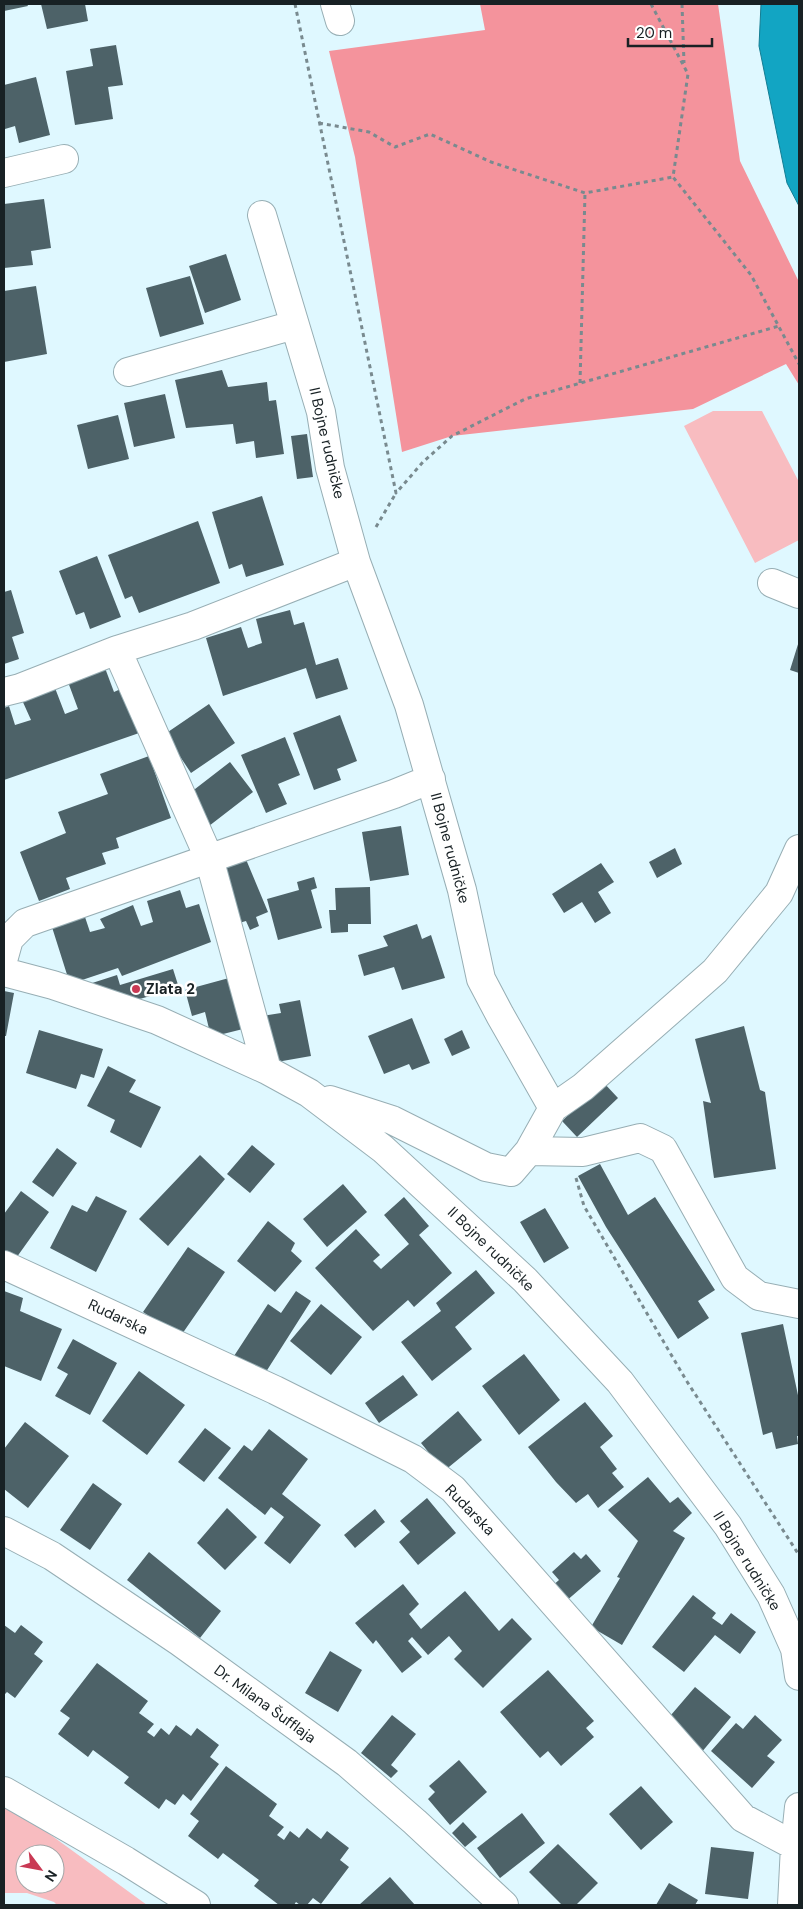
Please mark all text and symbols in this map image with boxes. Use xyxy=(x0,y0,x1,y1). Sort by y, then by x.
scale bar xyxy=(628,15,712,47)
text: 20 m xyxy=(636,23,672,43)
street label: II Bojne rudničke xyxy=(304,385,350,501)
street label: II Bojne rudničke xyxy=(426,791,474,905)
place label: Zlata 2 xyxy=(146,979,195,999)
marker: Zlata 2 xyxy=(130,983,142,995)
street label: II Bojne rudničke xyxy=(443,1202,539,1296)
street label: Rudarska xyxy=(85,1294,151,1340)
street label: Rudarska xyxy=(441,1480,499,1540)
street label: II Bojne rudničke xyxy=(708,1508,786,1614)
street label: Dr. Milana Šufflaja xyxy=(210,1660,320,1748)
north arrow xyxy=(15,1844,65,1894)
text: N xyxy=(41,1867,61,1885)

